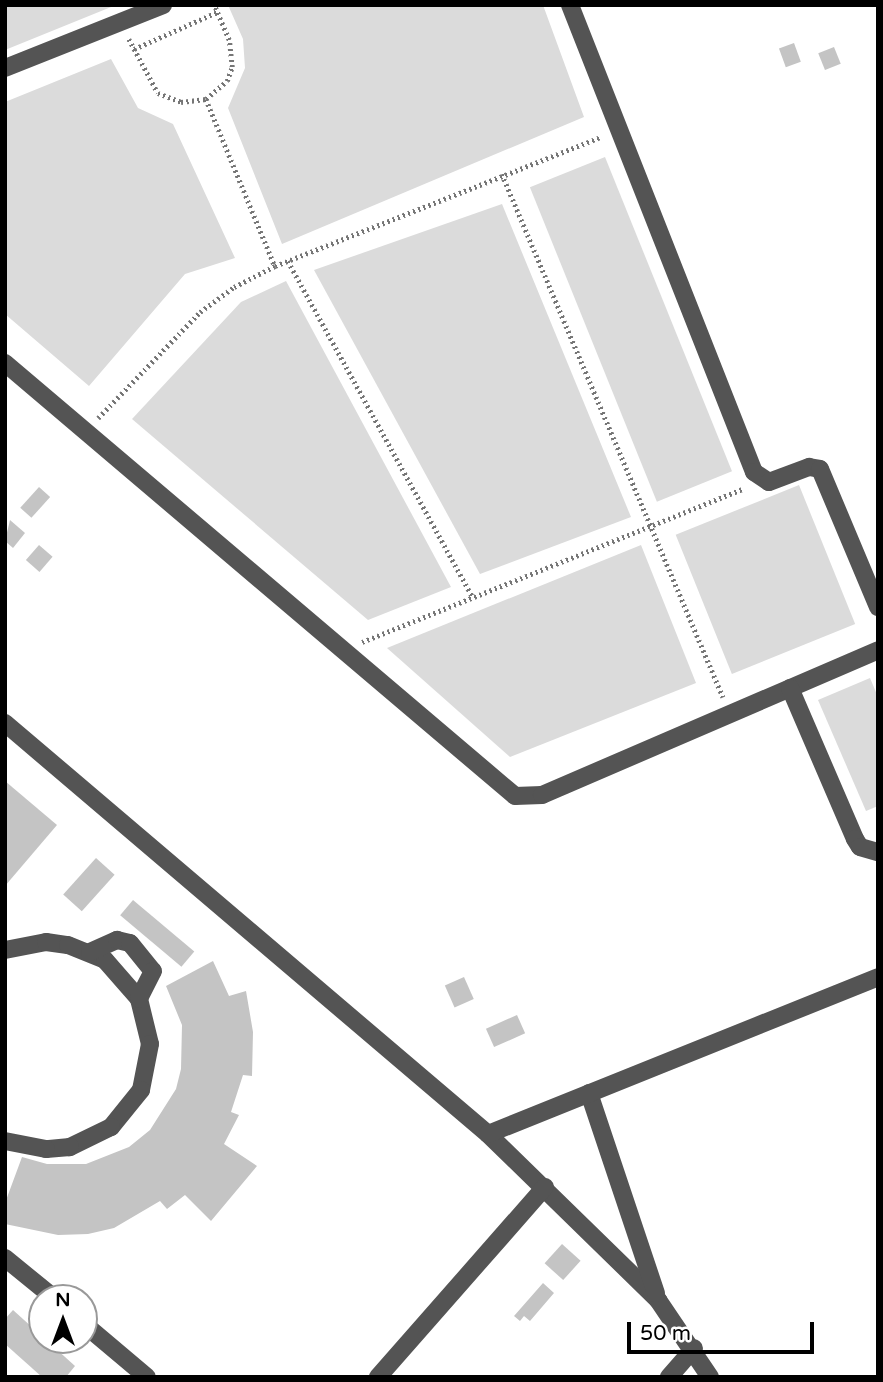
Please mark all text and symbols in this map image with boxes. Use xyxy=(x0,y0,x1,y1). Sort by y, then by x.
north arrow xyxy=(28,1284,98,1354)
text: N xyxy=(55,1289,71,1311)
scale bar xyxy=(631,1308,818,1352)
text: 50 m xyxy=(640,1321,691,1346)

